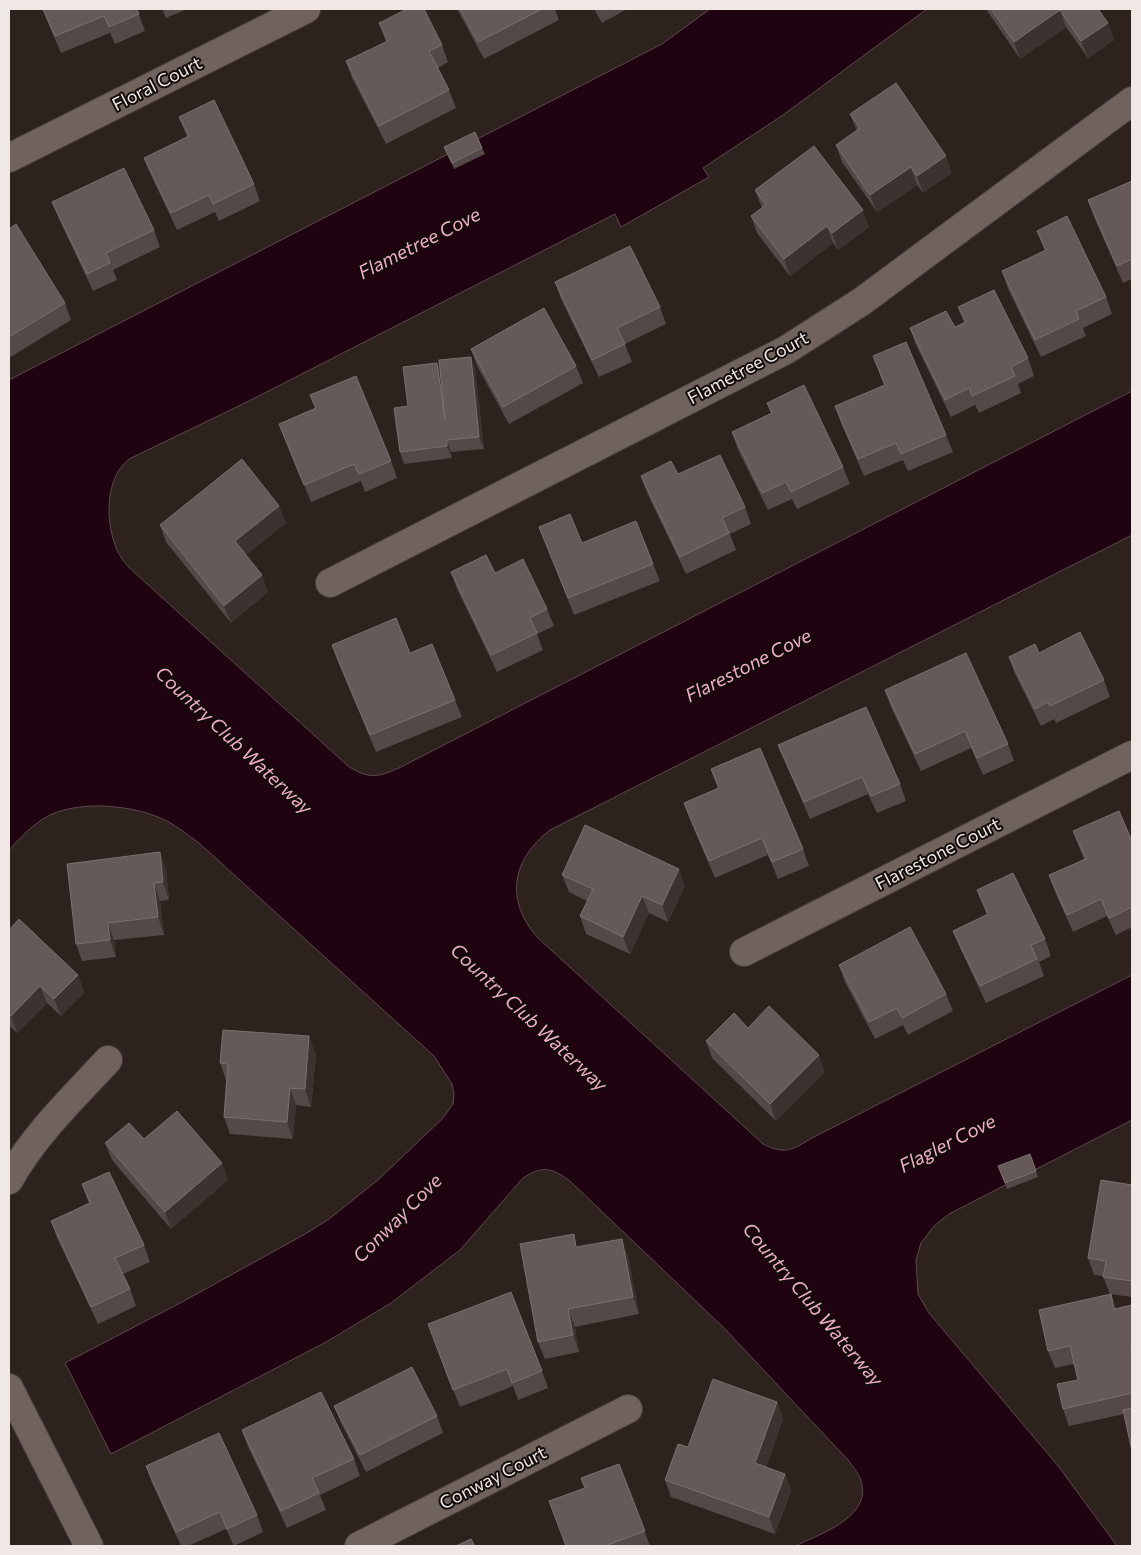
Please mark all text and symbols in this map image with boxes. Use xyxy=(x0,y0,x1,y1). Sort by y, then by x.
street label: Floral Court xyxy=(108,51,205,115)
water label: Flametree Cove xyxy=(354,202,484,283)
street label: Flametree Court xyxy=(683,326,812,408)
water label: Flarestone Cove xyxy=(681,623,815,706)
water label: Country Club Waterway xyxy=(151,661,318,819)
street label: Flarestone Court xyxy=(871,812,1004,894)
water label: Country Club Waterway xyxy=(446,938,613,1096)
water label: Flagler Cove xyxy=(895,1108,999,1177)
water label: Conway Cove xyxy=(347,1168,446,1267)
water label: Country Club Waterway xyxy=(738,1217,889,1391)
street label: Conway Court xyxy=(435,1441,550,1513)

